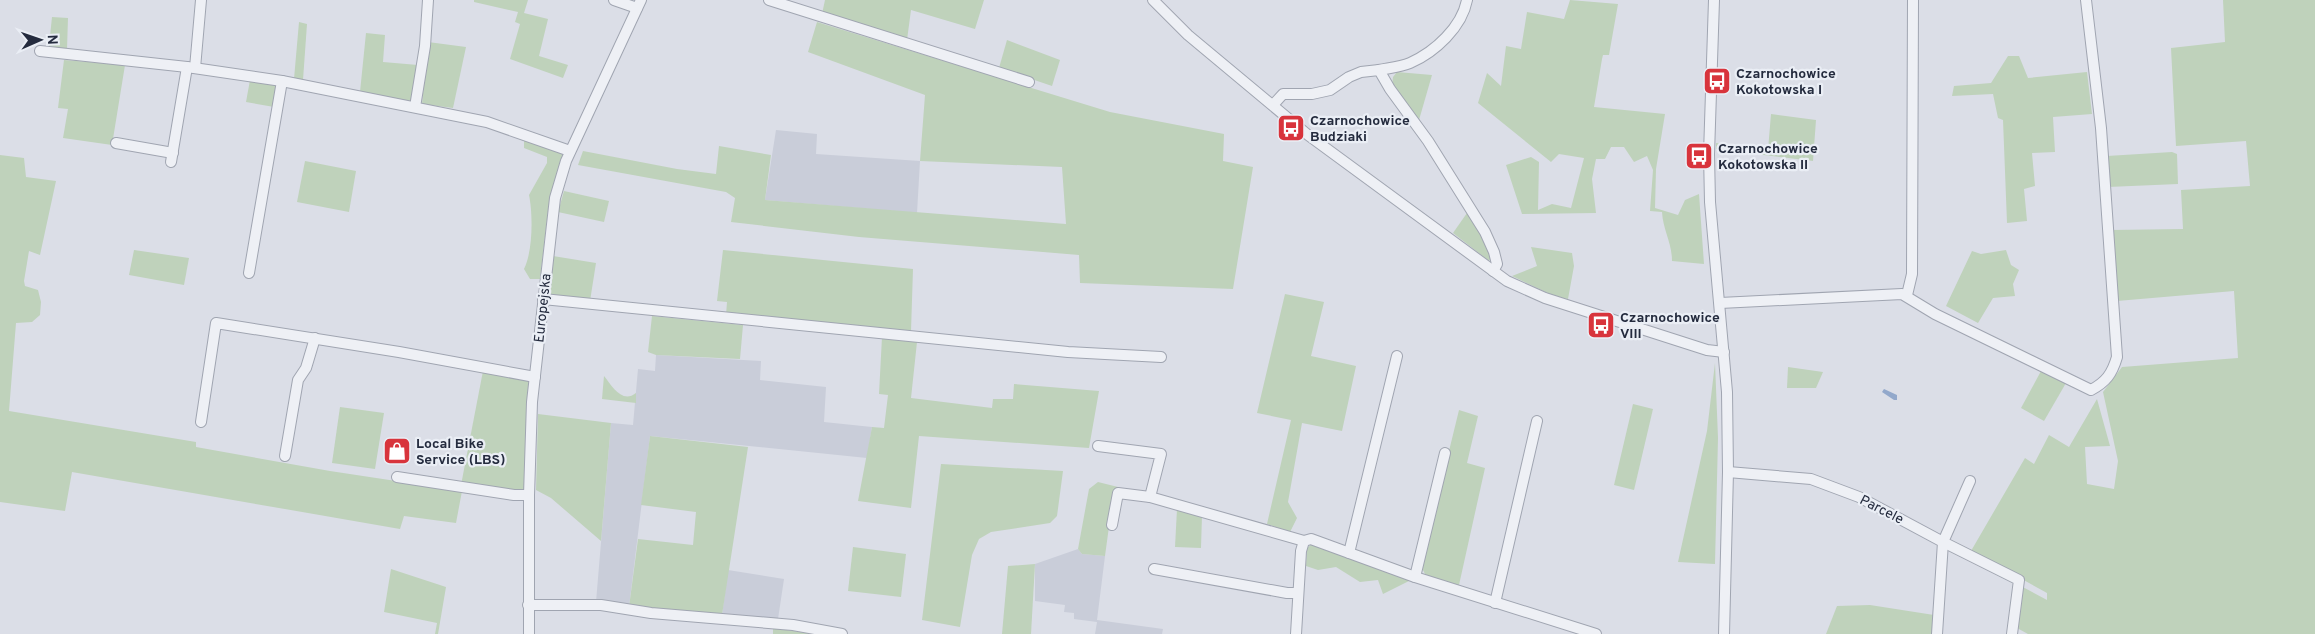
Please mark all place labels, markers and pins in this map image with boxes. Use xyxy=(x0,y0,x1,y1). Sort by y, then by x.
bus stop icon: Czarnochowice Kokotowska I xyxy=(1702,66,1732,96)
place label: Czarnochowice Kokotowska I xyxy=(1736,66,1836,99)
bus stop icon: Czarnochowice Budziaki xyxy=(1276,113,1306,143)
place label: Czarnochowice Budziaki xyxy=(1310,113,1410,146)
bus stop icon: Czarnochowice Kokotowska II xyxy=(1684,141,1714,171)
place label: Czarnochowice Kokotowska II xyxy=(1718,141,1818,174)
bus stop icon: Czarnochowice VIII xyxy=(1586,310,1616,340)
place label: Czarnochowice VIII xyxy=(1620,310,1720,343)
shop icon: Local Bike Service (LBS) xyxy=(382,436,412,466)
place label: Local Bike Service (LBS) xyxy=(416,436,505,469)

